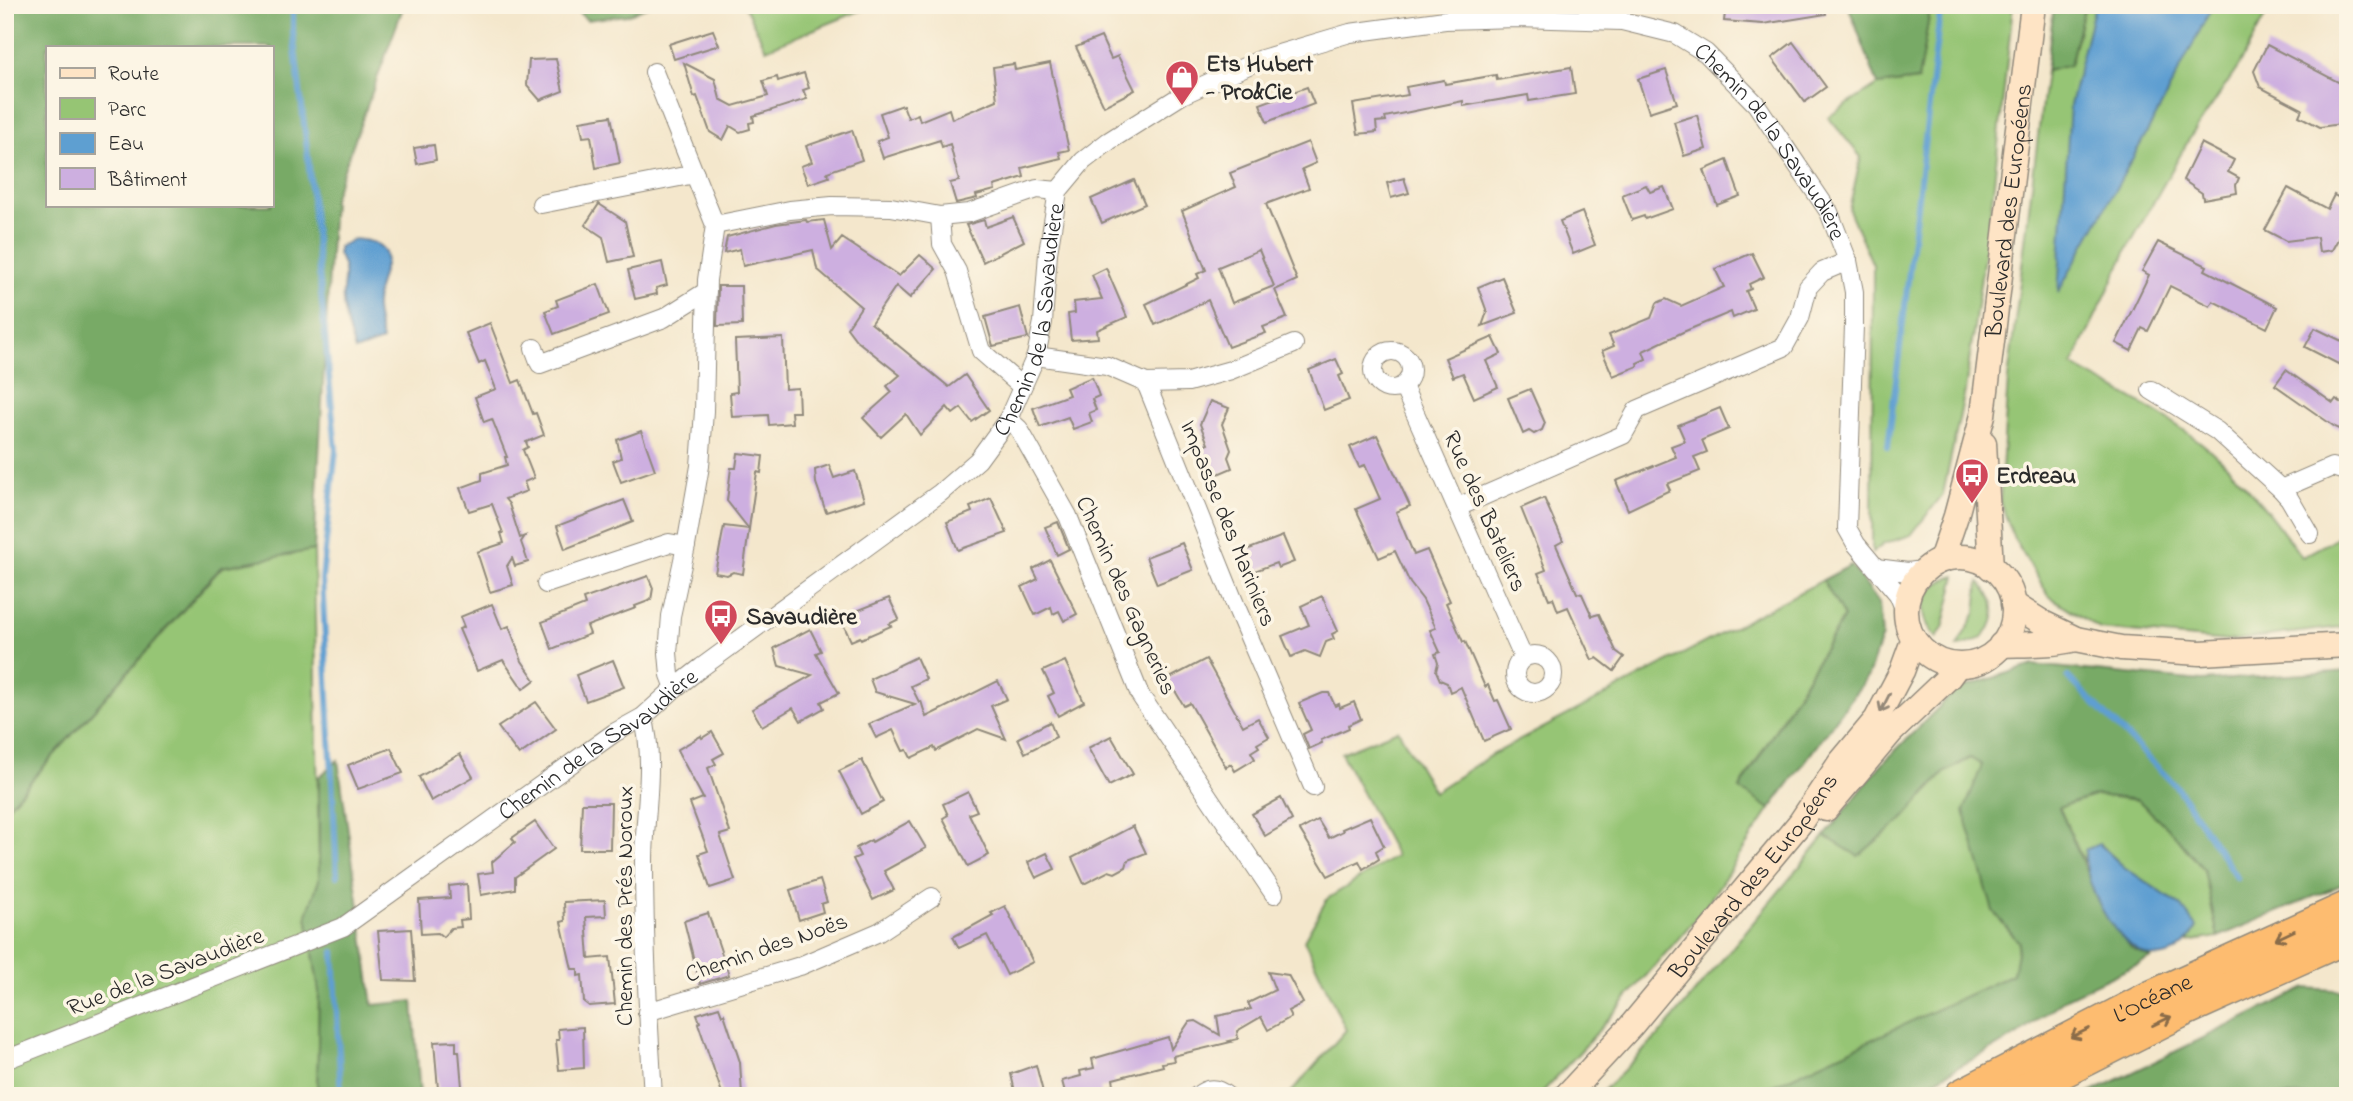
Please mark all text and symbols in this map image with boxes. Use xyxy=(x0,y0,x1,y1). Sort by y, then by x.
street label: Chemin de la Savaudière xyxy=(1687,35,1853,246)
legend xyxy=(46,46,273,206)
place label: Ets Hubert - Pro&Cie xyxy=(1205,48,1314,111)
shop icon: Ets Hubert - Pro&Cie xyxy=(1163,58,1201,107)
text: Route xyxy=(108,60,160,90)
street label: Boulevard des Européens xyxy=(1977,82,2043,341)
text: Parc xyxy=(108,96,147,126)
text: Eau xyxy=(108,130,144,160)
text: Bâtiment xyxy=(107,166,187,196)
street label: Chemin de la Savaudière xyxy=(986,201,1076,445)
street label: Impasse des Mariniers xyxy=(1169,415,1284,632)
street label: Rue des Bateliers xyxy=(1433,426,1535,598)
bus stop icon: Erdreau xyxy=(1953,456,1991,505)
place label: Erdreau xyxy=(1996,460,2077,495)
street label: Chemin des Gagneries xyxy=(1065,491,1184,701)
bus stop icon: Savaudière xyxy=(702,597,740,646)
place label: Savaudière xyxy=(746,601,858,636)
street label: Chemin de la Savaudière xyxy=(492,661,707,831)
one-way arrow xyxy=(1878,692,1892,713)
street label: Boulevard des Européens xyxy=(1661,767,1848,989)
street label: Chemin des Prés Noroux xyxy=(609,786,644,1026)
street label: Chemin des Noës xyxy=(681,905,853,994)
street label: Rue de la Savaudière xyxy=(63,920,269,1027)
one-way arrow xyxy=(2275,929,2296,942)
street label: L’Océane xyxy=(2108,966,2199,1034)
one-way arrow xyxy=(2151,1013,2172,1027)
one-way arrow xyxy=(2070,1027,2091,1041)

